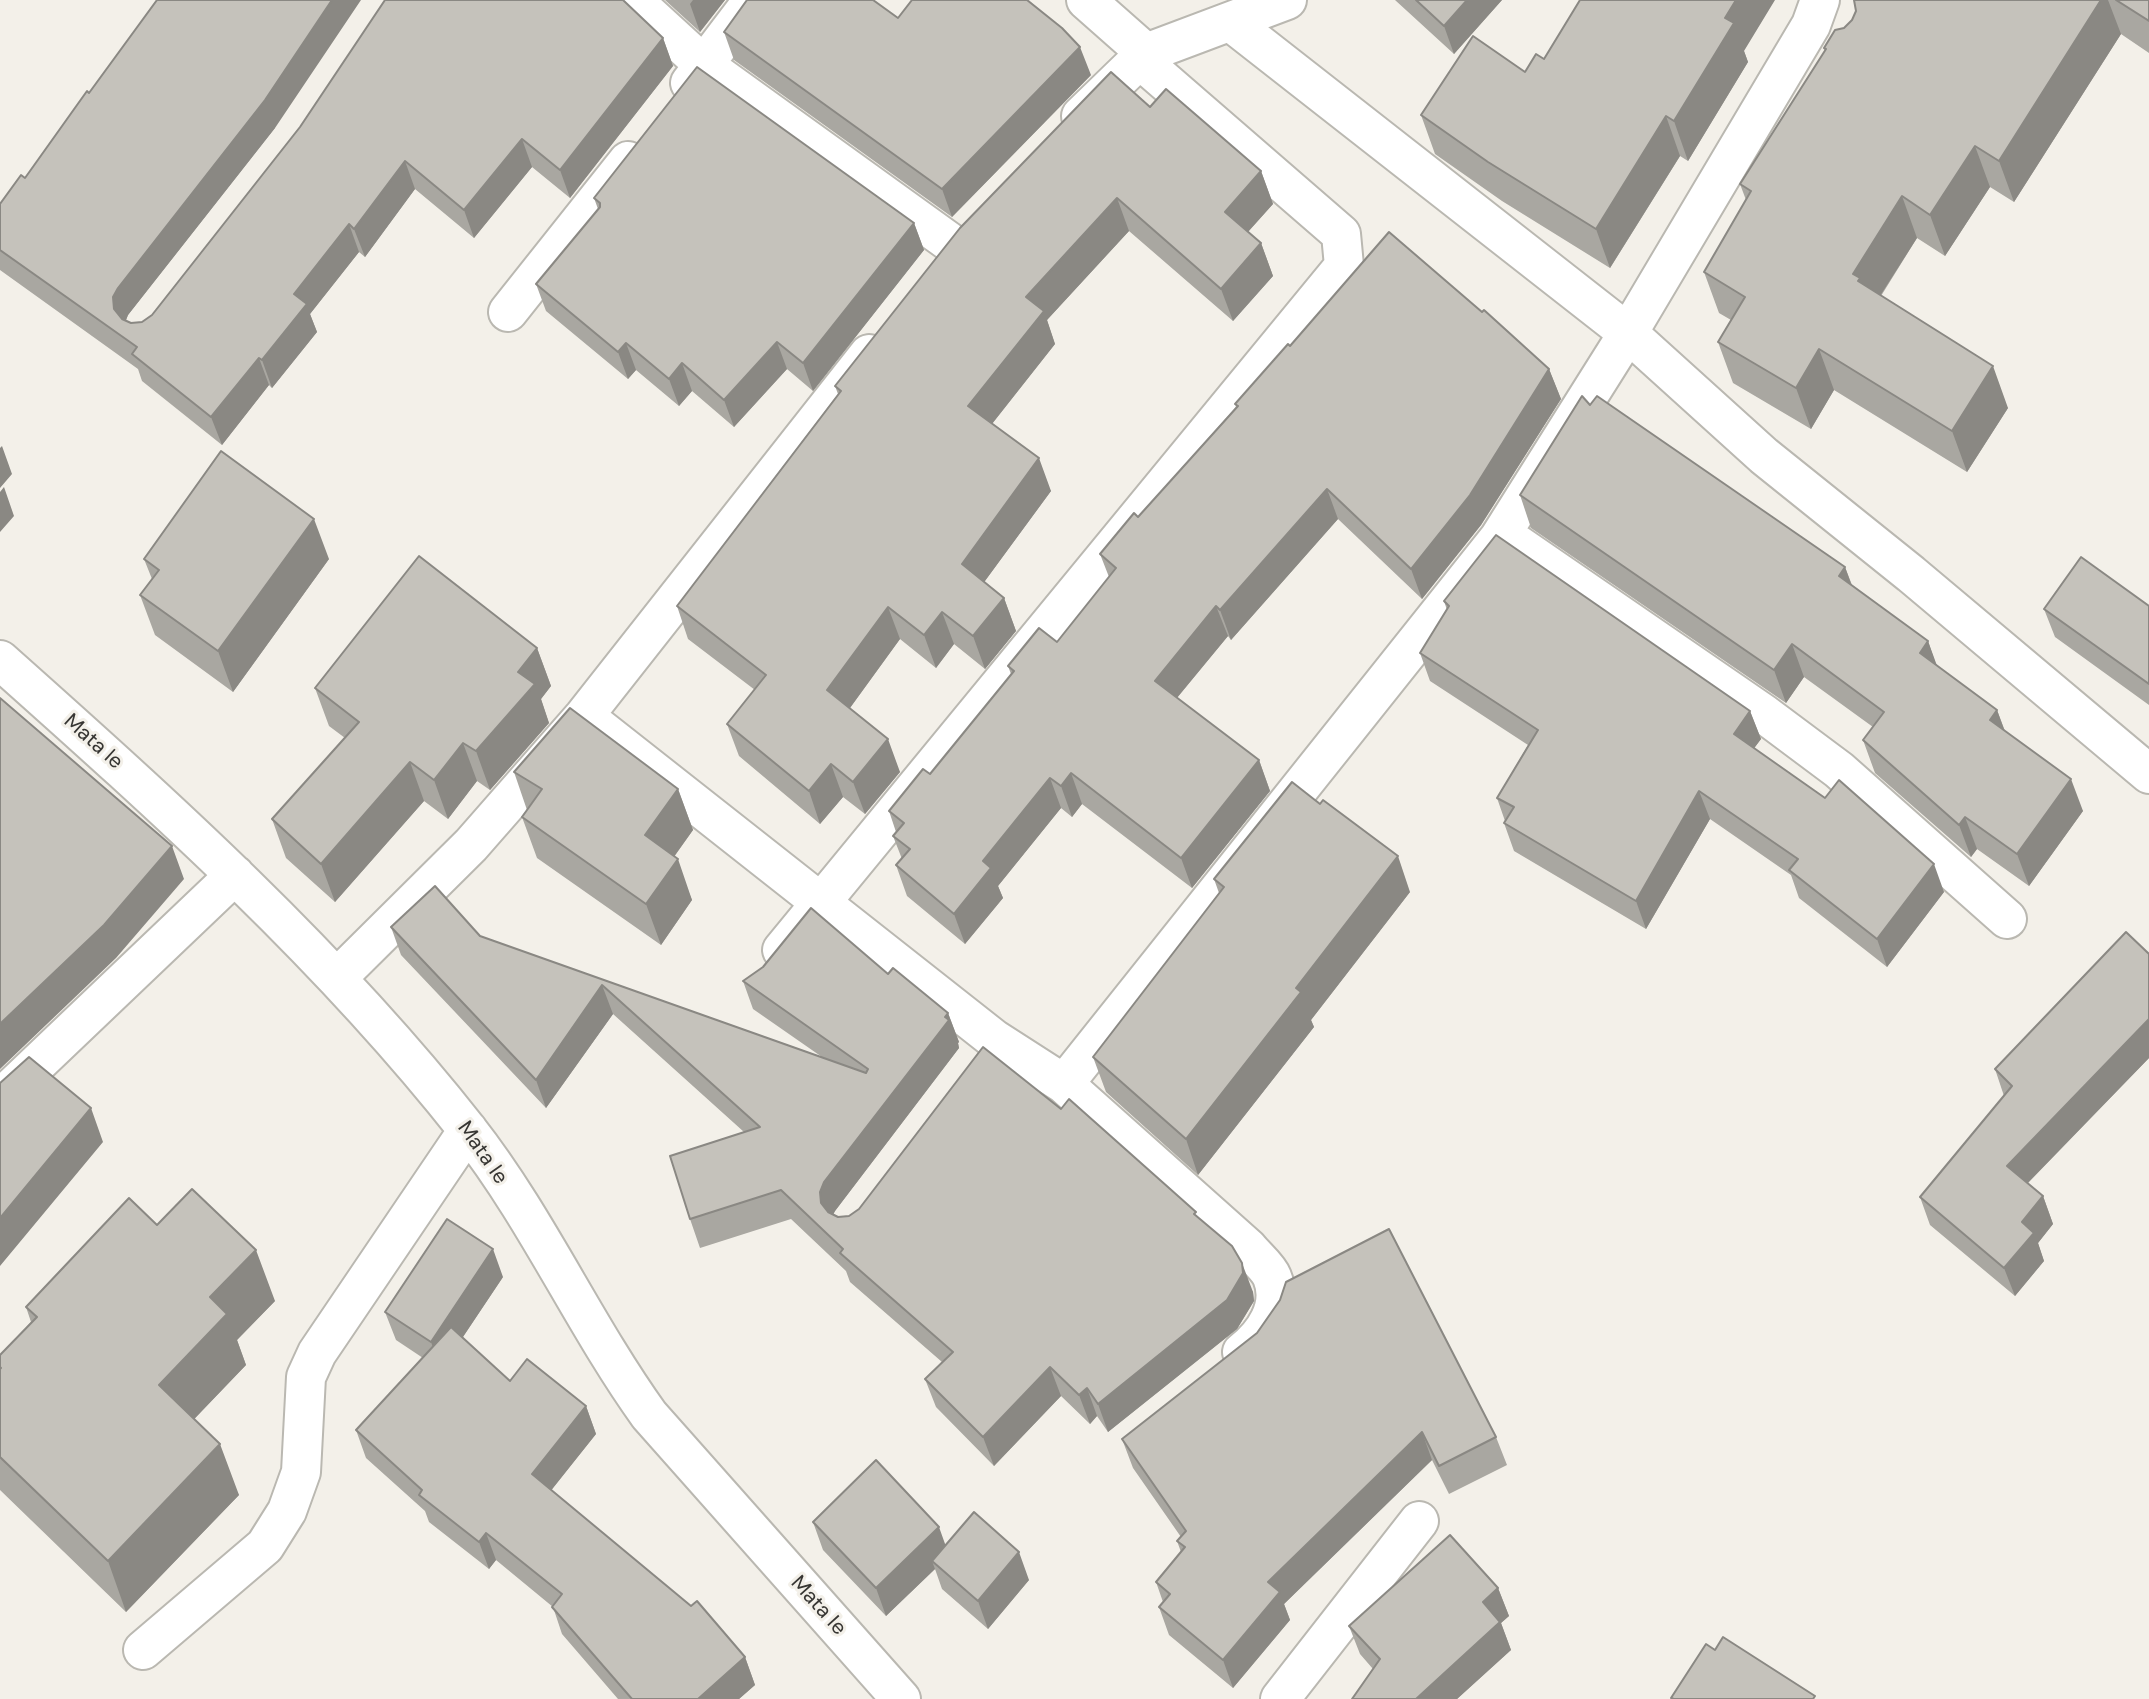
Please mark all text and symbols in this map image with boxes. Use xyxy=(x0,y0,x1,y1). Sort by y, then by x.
street label: Mata Ie xyxy=(58,709,128,775)
street label: Mata Ie xyxy=(451,1117,513,1189)
street label: Mata Ie xyxy=(785,1571,851,1641)

